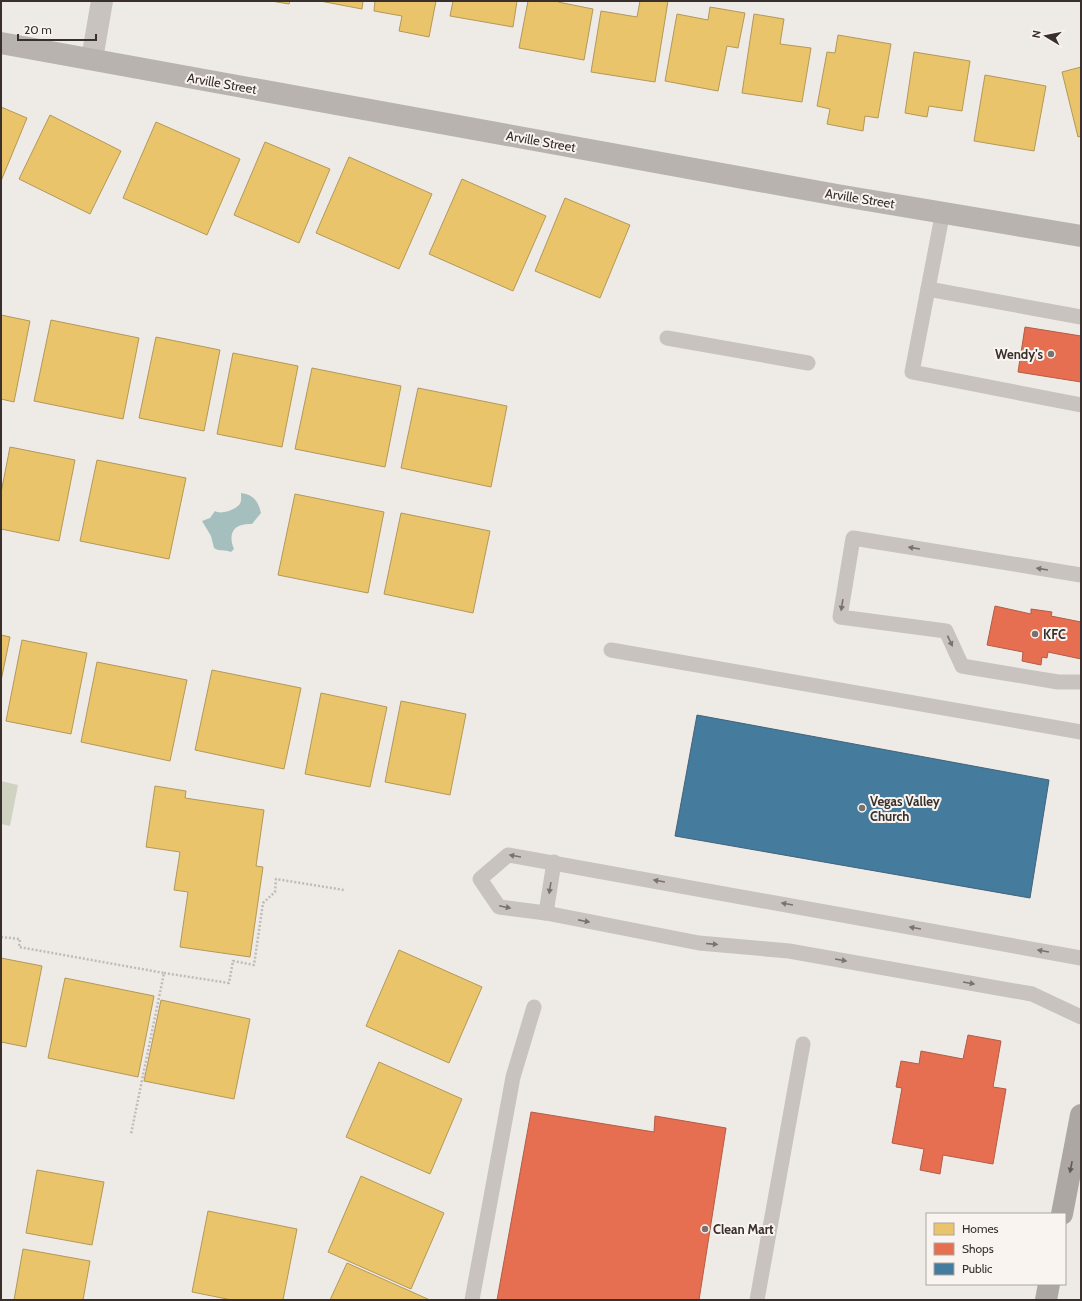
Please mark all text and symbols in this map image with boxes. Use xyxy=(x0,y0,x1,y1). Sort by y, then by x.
scale bar xyxy=(18,16,96,42)
north arrow xyxy=(1026,16,1066,56)
text: 20 m xyxy=(24,22,52,37)
text: N xyxy=(1029,29,1044,39)
street label: Arville Street xyxy=(186,69,259,97)
street label: Arville Street xyxy=(505,127,578,155)
street label: Arville Street xyxy=(824,185,897,211)
place label: Wendy's xyxy=(995,346,1043,362)
marker: Wendy's xyxy=(1046,349,1056,359)
one-way arrow xyxy=(908,545,920,551)
one-way arrow xyxy=(1036,565,1049,571)
one-way arrow xyxy=(838,599,844,611)
place label: KFC xyxy=(1043,626,1066,642)
marker: KFC xyxy=(1030,629,1040,639)
one-way arrow xyxy=(947,635,953,647)
place label: Vegas Valley Church xyxy=(870,793,940,824)
marker: Vegas Valley Church xyxy=(857,803,867,813)
one-way arrow xyxy=(509,853,522,859)
one-way arrow xyxy=(653,878,665,884)
one-way arrow xyxy=(547,882,553,894)
one-way arrow xyxy=(781,901,793,907)
one-way arrow xyxy=(499,904,512,910)
one-way arrow xyxy=(578,918,590,924)
one-way arrow xyxy=(909,925,921,931)
one-way arrow xyxy=(706,940,718,947)
one-way arrow xyxy=(1037,948,1049,954)
one-way arrow xyxy=(835,957,847,963)
one-way arrow xyxy=(963,980,975,986)
one-way arrow xyxy=(1068,1161,1074,1174)
legend xyxy=(926,1213,1066,1285)
place label: Clean Mart xyxy=(713,1221,774,1237)
text: Homes xyxy=(962,1221,999,1236)
marker: Clean Mart xyxy=(700,1224,710,1234)
text: Shops xyxy=(962,1241,994,1256)
text: Public xyxy=(962,1261,993,1276)

